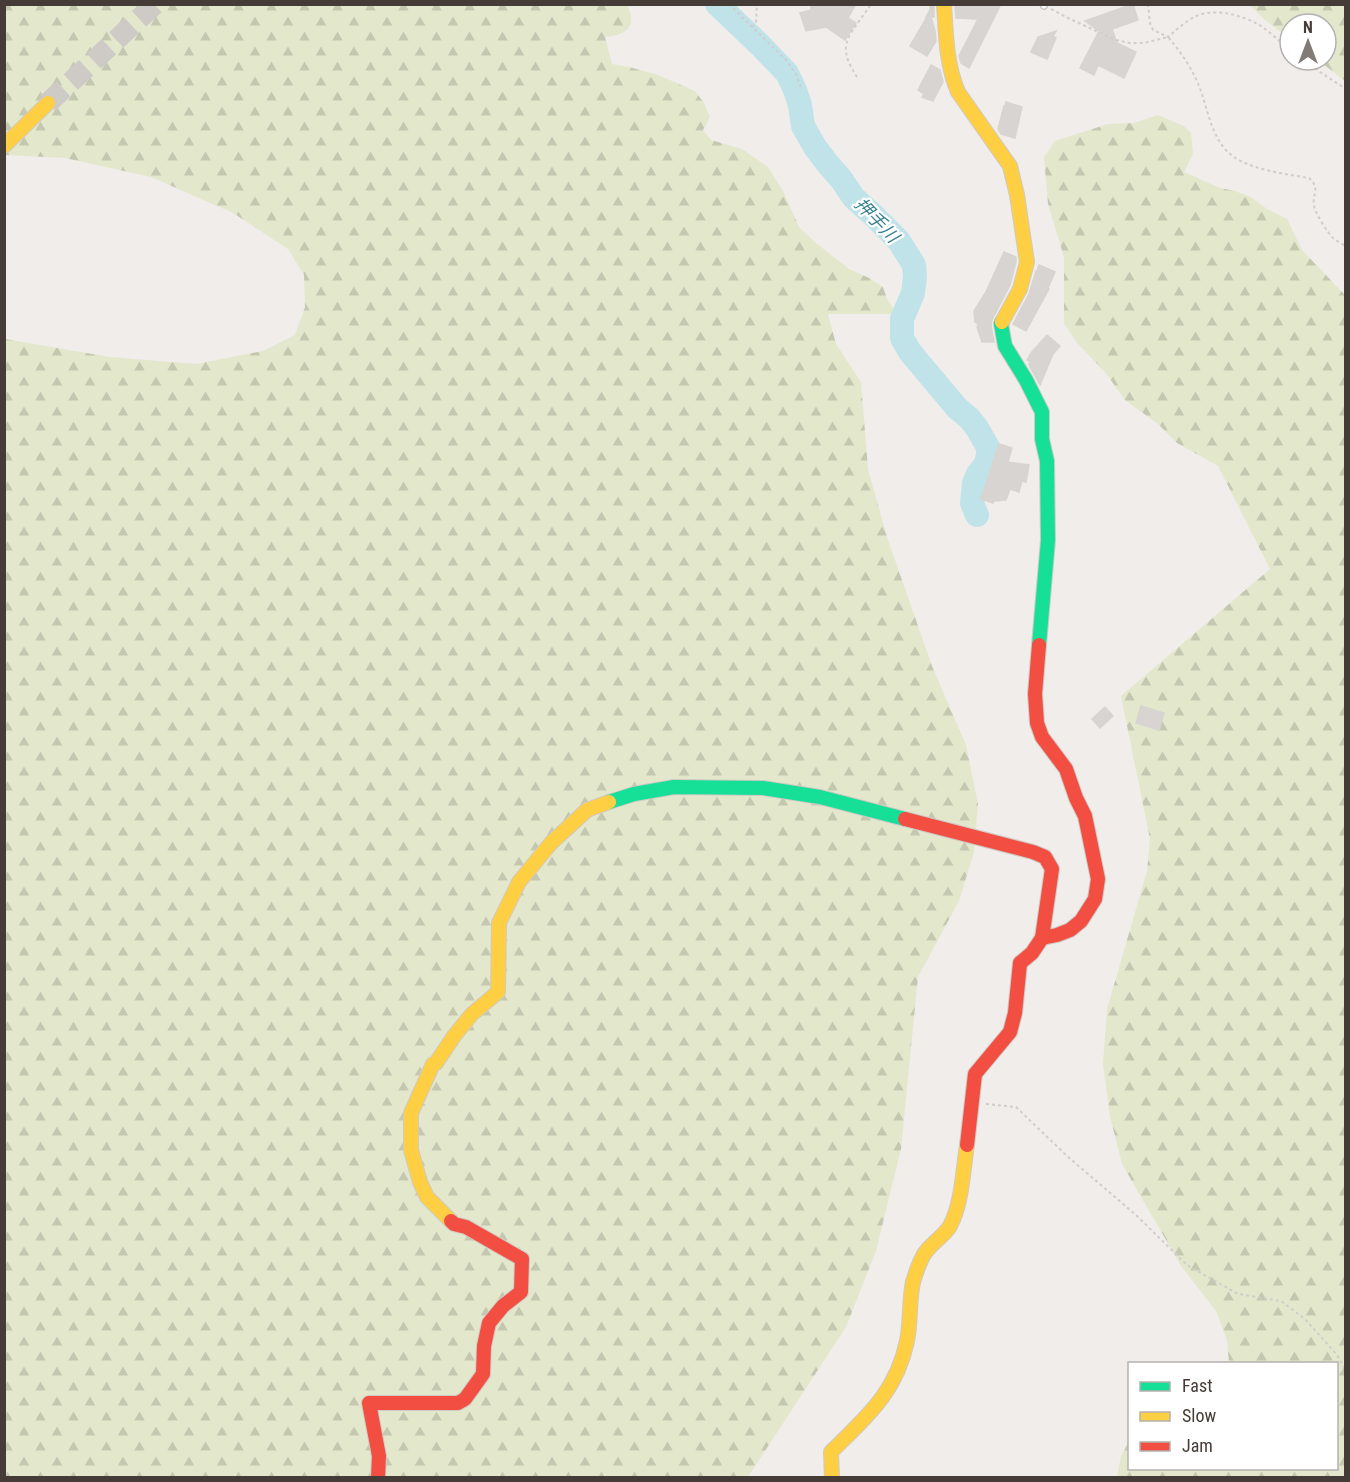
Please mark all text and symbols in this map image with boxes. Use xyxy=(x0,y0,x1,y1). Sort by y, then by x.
north arrow xyxy=(1278,12,1338,72)
text: N xyxy=(1303,18,1313,37)
water label: 押手川 xyxy=(851,193,905,248)
legend xyxy=(1128,1362,1338,1470)
text: Fast xyxy=(1182,1375,1213,1396)
text: Slow xyxy=(1182,1405,1217,1426)
text: Jam xyxy=(1182,1435,1213,1456)

